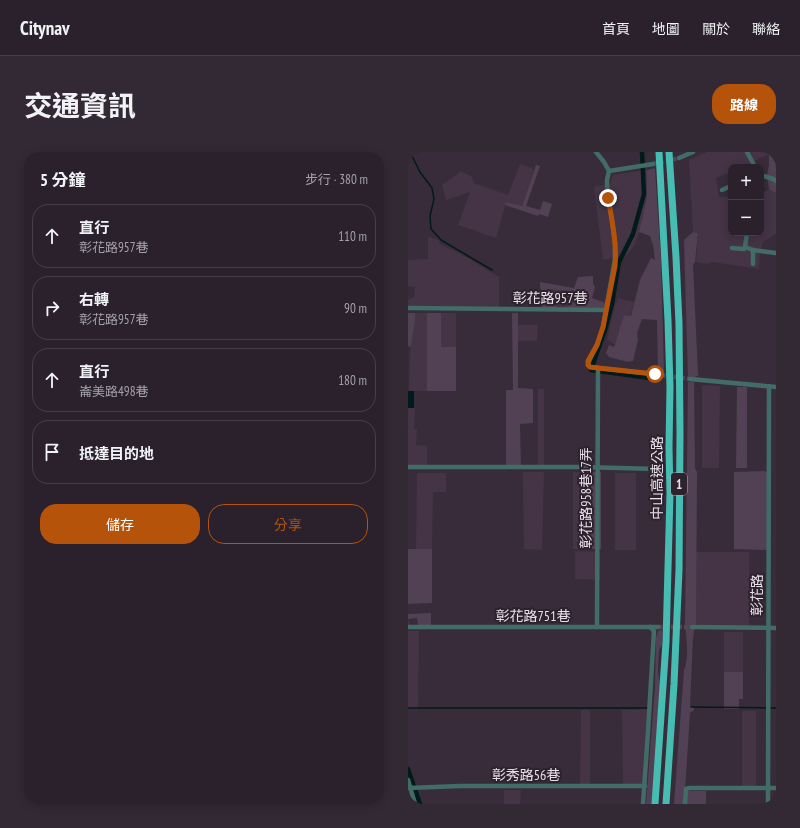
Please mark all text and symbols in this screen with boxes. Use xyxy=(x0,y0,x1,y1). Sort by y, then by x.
text: Citynav xyxy=(20,16,70,40)
text: 首頁 xyxy=(602,20,630,38)
text: 地圖 xyxy=(652,20,680,38)
text: 關於 xyxy=(702,20,730,38)
text: 聯絡 xyxy=(752,20,780,38)
button: 路線 xyxy=(712,84,776,124)
text: 交通資訊 xyxy=(24,87,136,124)
map controls xyxy=(728,164,764,236)
button: + xyxy=(728,164,764,200)
text: 5 分鐘 xyxy=(40,169,86,191)
text: 步行 · 380 m xyxy=(305,171,368,188)
route end xyxy=(599,189,617,207)
button: − xyxy=(728,200,764,236)
text: 直行 xyxy=(79,218,109,237)
icon: ahead xyxy=(41,225,63,247)
text: 110 m xyxy=(338,228,367,245)
text: 彰花路957巷 xyxy=(79,239,149,256)
street label: 彰花路957巷 xyxy=(513,289,587,307)
text: 右轉 xyxy=(79,290,109,309)
icon: right xyxy=(41,297,63,319)
text: 90 m xyxy=(344,300,367,317)
text: 彰花路957巷 xyxy=(79,311,149,328)
text: 直行 xyxy=(79,362,109,381)
route start xyxy=(646,365,664,383)
icon: ahead xyxy=(41,369,63,391)
text: 180 m xyxy=(338,372,367,389)
text: 崙美路498巷 xyxy=(79,383,149,400)
street label: 中山高速公路 xyxy=(648,436,666,520)
icon: arrive xyxy=(41,441,63,463)
text: 抵達目的地 xyxy=(79,444,154,463)
street label: 彰花路958巷17弄 xyxy=(577,447,595,549)
road number: 1 xyxy=(671,473,687,495)
button: 儲存 xyxy=(40,504,200,544)
button: 分享 xyxy=(208,504,368,544)
street label: 彰花路 xyxy=(748,574,766,616)
street label: 彰花路751巷 xyxy=(496,607,570,625)
street label: 彰秀路56巷 xyxy=(492,766,560,784)

